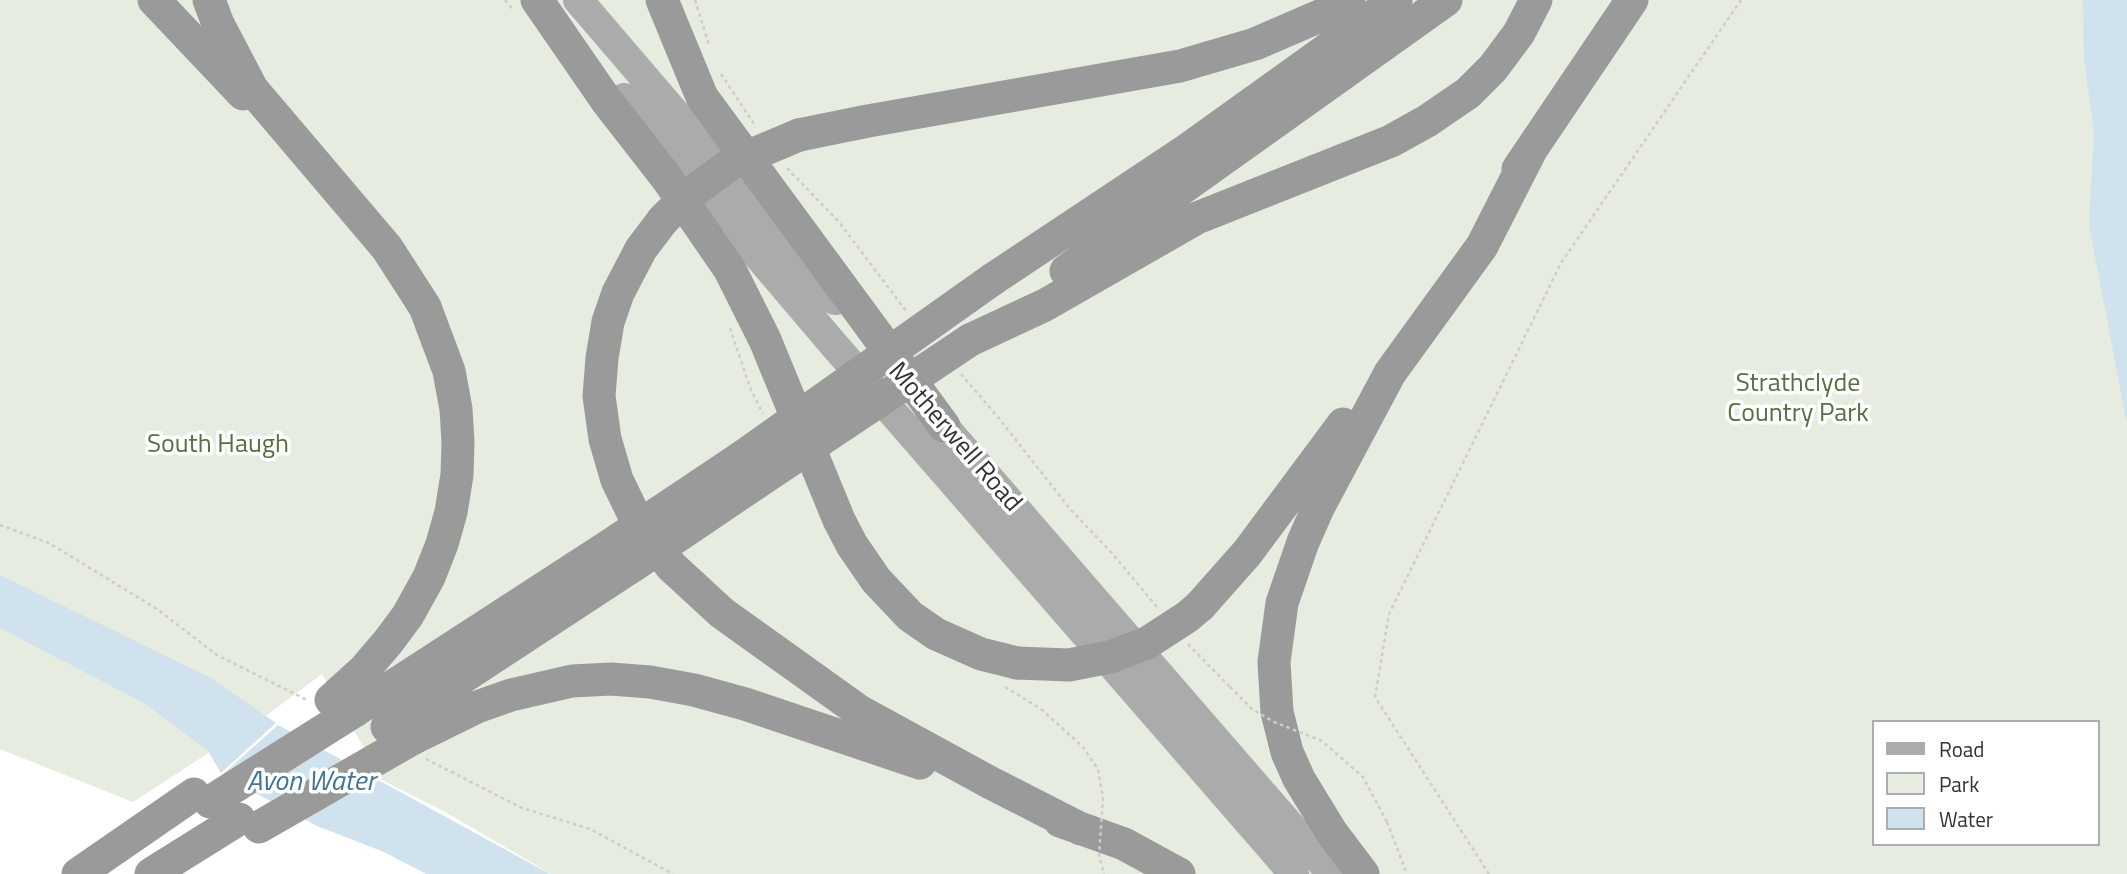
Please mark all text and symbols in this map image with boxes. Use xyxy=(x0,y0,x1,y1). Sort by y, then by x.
street label: Motherwell Road xyxy=(881,357,1027,519)
park label: Strathclyde Country Park xyxy=(1727,369,1869,430)
park label: South Haugh xyxy=(147,430,289,462)
legend xyxy=(1871,720,2099,846)
text: Road xyxy=(1939,733,1984,765)
water label: Avon Water xyxy=(247,766,375,800)
text: Park xyxy=(1939,768,1979,800)
text: Water xyxy=(1939,803,1993,835)

